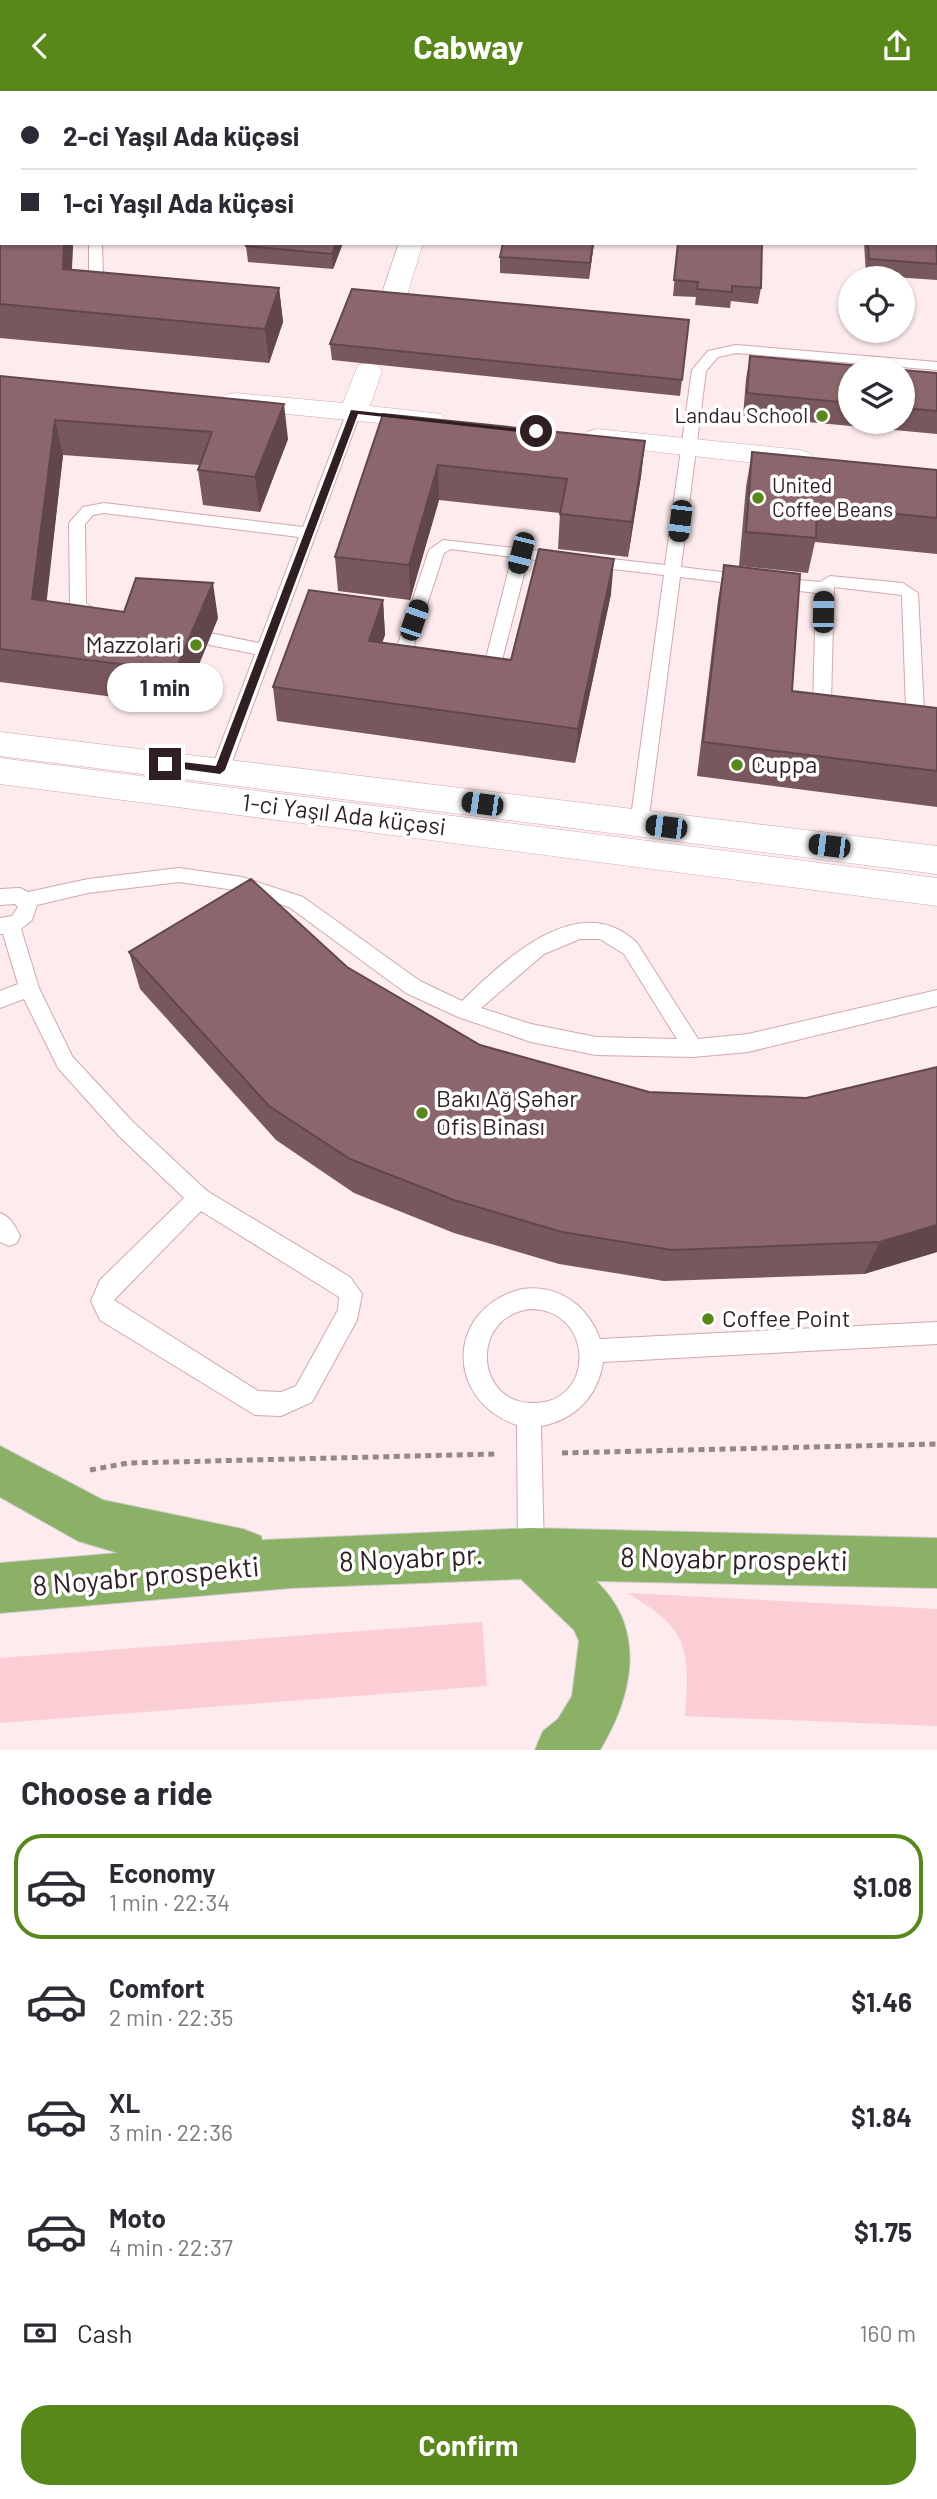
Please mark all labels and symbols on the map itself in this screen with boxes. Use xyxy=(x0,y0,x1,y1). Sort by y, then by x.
place label: Landau School xyxy=(674,402,808,427)
marker: Landau School xyxy=(814,408,830,424)
route start xyxy=(520,415,552,447)
place label: United Coffee Beans xyxy=(772,472,893,521)
marker: United Coffee Beans xyxy=(750,490,766,506)
car xyxy=(668,499,693,543)
car xyxy=(506,530,537,576)
car xyxy=(813,591,834,633)
car xyxy=(398,597,431,643)
place label: Mazzolari xyxy=(85,629,182,658)
marker: Mazzolari xyxy=(188,637,204,653)
callout: 1 min xyxy=(107,663,223,711)
route end xyxy=(149,748,181,780)
place label: Cuppa xyxy=(751,749,817,778)
marker: Cuppa xyxy=(729,757,745,773)
street label: 1-ci Yaşıl Ada küçəsi xyxy=(240,787,448,840)
car xyxy=(460,791,505,817)
car xyxy=(644,814,689,840)
car xyxy=(807,833,852,859)
place label: Bakı Ağ Şəhər Ofis Binası xyxy=(436,1083,578,1140)
marker: Bakı Ağ Şəhər Ofis Binası xyxy=(414,1105,430,1121)
place label: Coffee Point xyxy=(722,1303,850,1332)
marker: Coffee Point xyxy=(700,1311,716,1327)
street label: 8 Noyabr pr. xyxy=(338,1536,484,1578)
street label: 8 Noyabr prospekti xyxy=(620,1539,848,1577)
street label: 8 Noyabr prospekti xyxy=(31,1548,261,1602)

